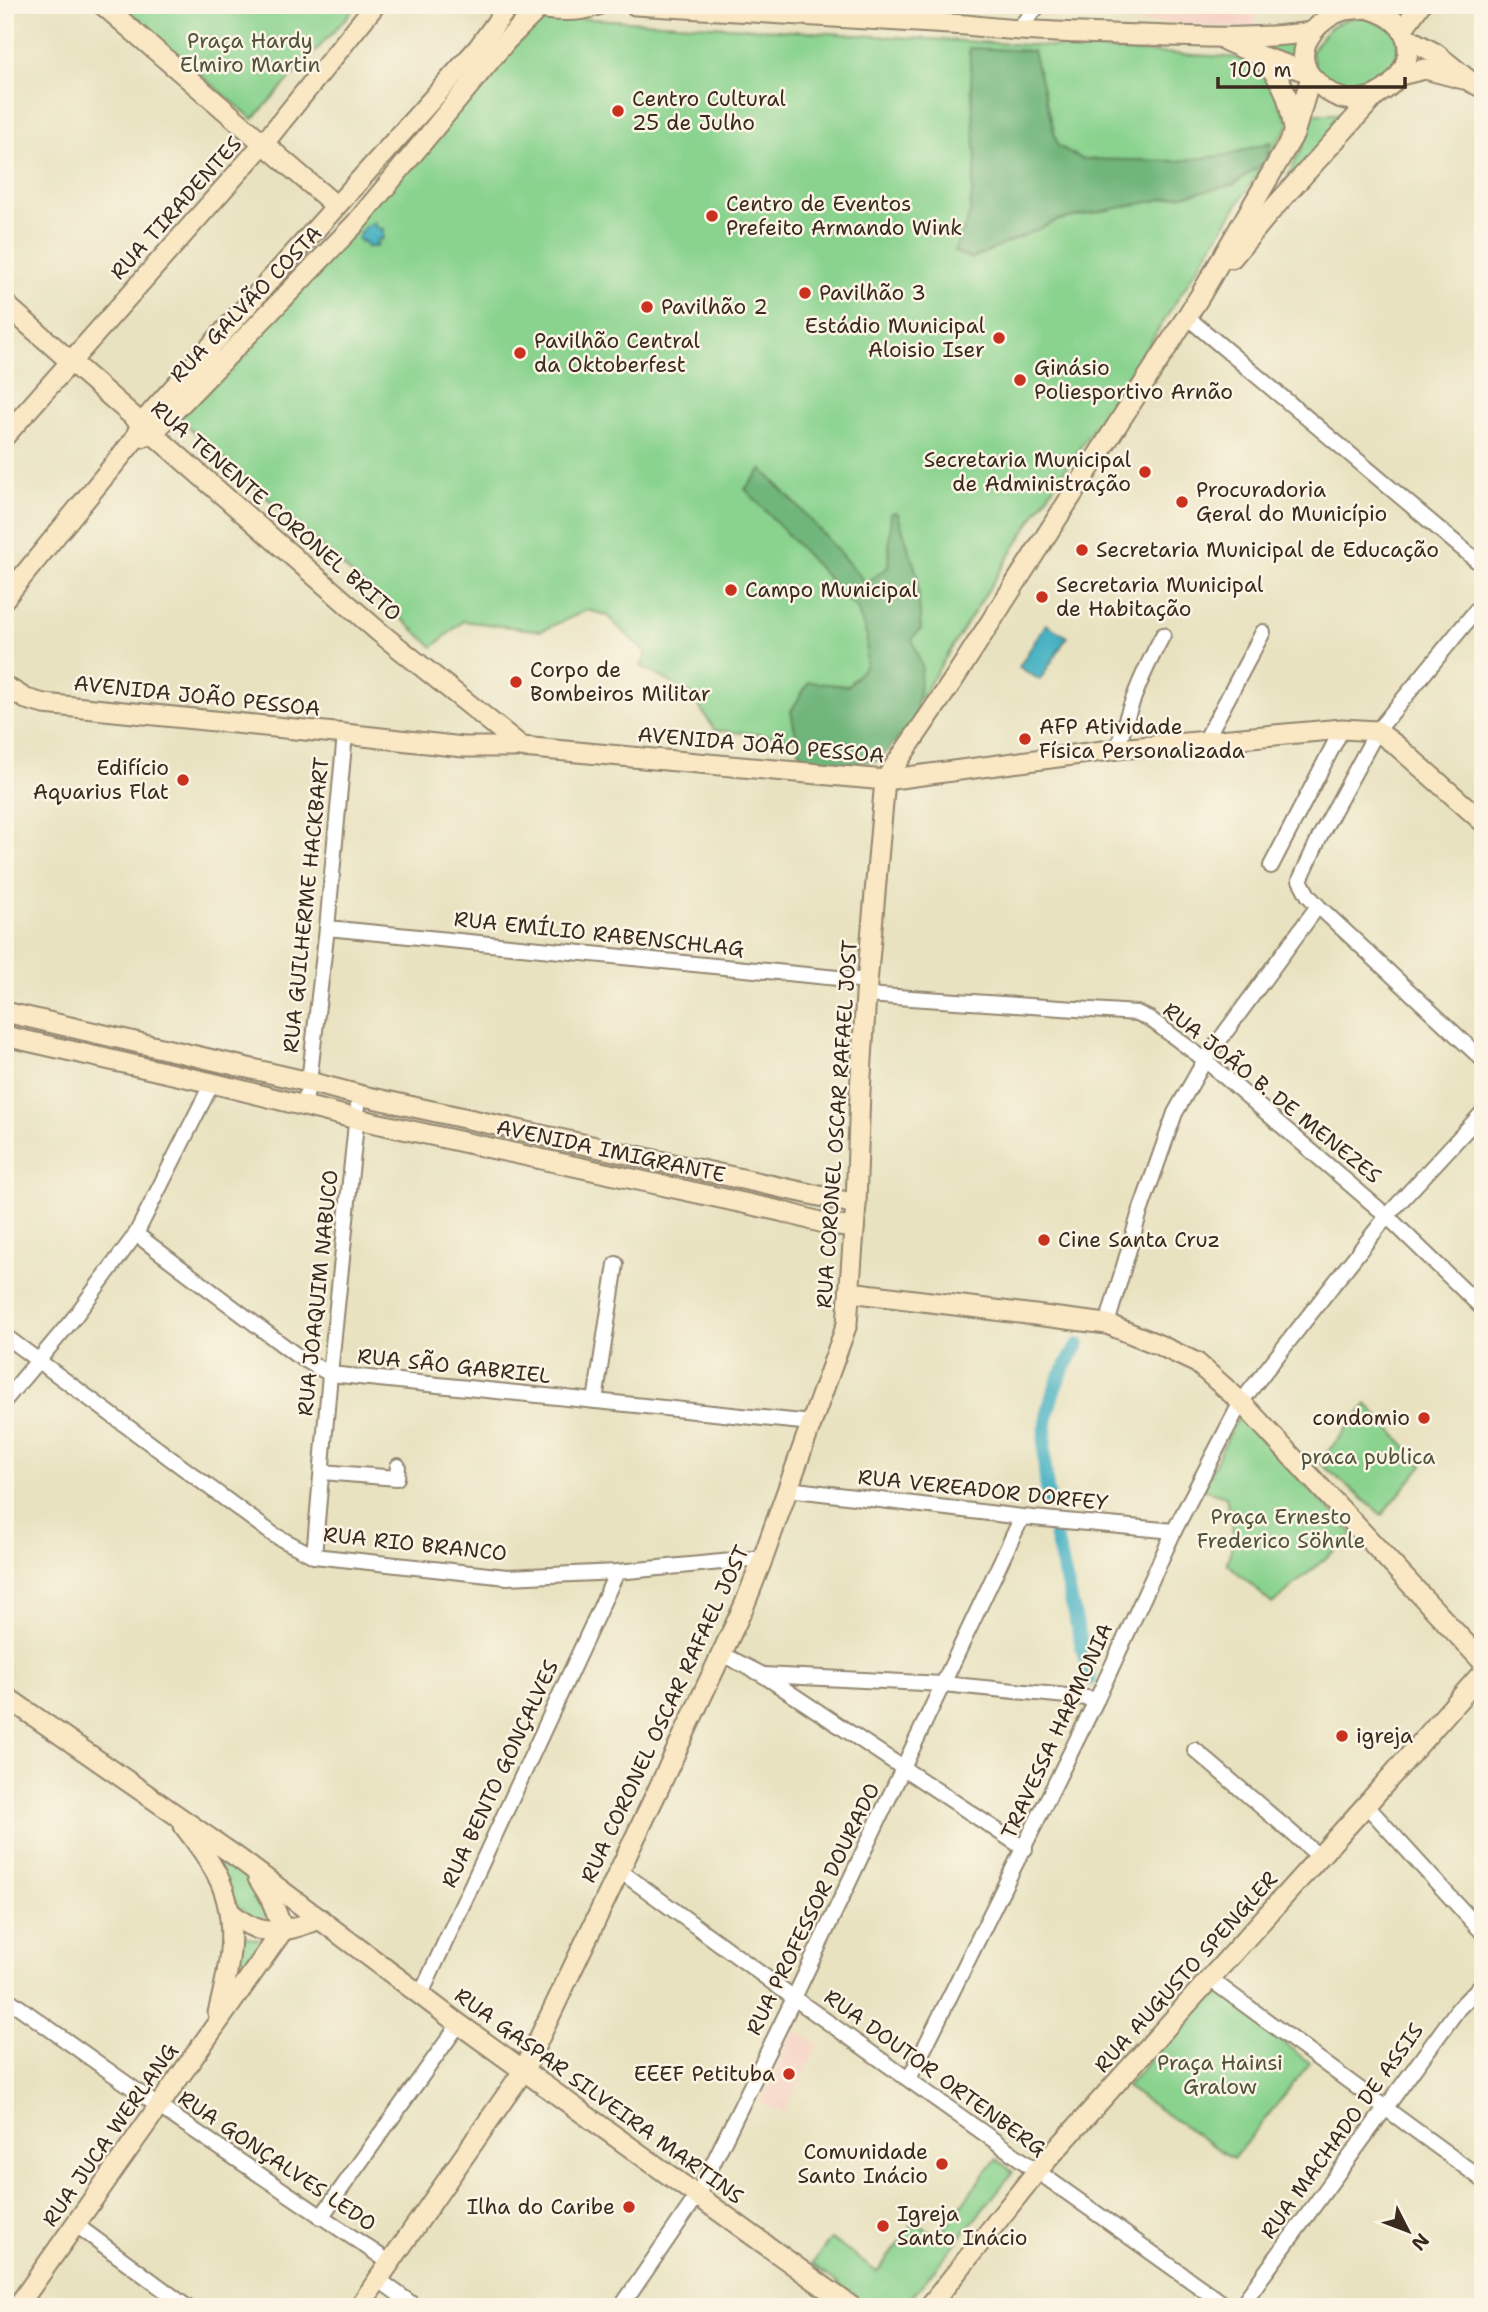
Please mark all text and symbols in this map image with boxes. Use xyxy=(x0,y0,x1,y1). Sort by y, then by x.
park label: Praça Hardy Elmiro Martin xyxy=(180,27,321,79)
scale bar xyxy=(1218,46,1406,90)
text: 100 m xyxy=(1229,56,1292,84)
place label: Centro Cultural 25 de Julho xyxy=(632,85,786,137)
marker: Centro Cultural 25 de Julho xyxy=(610,103,626,119)
street label: RUA TIRADENTES xyxy=(104,130,248,286)
place label: Centro de Eventos Prefeito Armando Wink xyxy=(726,190,962,242)
marker: Centro de Eventos Prefeito Armando Wink xyxy=(704,208,720,224)
street label: RUA GALVÃO COSTA xyxy=(163,219,328,388)
place label: Pavilhão 3 xyxy=(819,279,926,307)
marker: Pavilhão 3 xyxy=(797,285,813,301)
place label: Pavilhão 2 xyxy=(661,293,768,321)
marker: Pavilhão 2 xyxy=(639,299,655,315)
place label: Estádio Municipal Aloisio Iser xyxy=(805,312,986,364)
place label: Pavilhão Central da Oktoberfest xyxy=(534,327,701,379)
marker: Estádio Municipal Aloisio Iser xyxy=(991,330,1007,346)
marker: Pavilhão Central da Oktoberfest xyxy=(512,345,528,361)
place label: Ginásio Poliesportivo Arnão xyxy=(1034,354,1233,406)
marker: Ginásio Poliesportivo Arnão xyxy=(1012,372,1028,388)
street label: RUA TENENTE CORONEL BRITO xyxy=(145,394,407,628)
place label: Secretaria Municipal de Administração xyxy=(924,446,1132,498)
marker: Secretaria Municipal de Administração xyxy=(1137,464,1153,480)
place label: Procuradoria Geral do Município xyxy=(1196,476,1387,528)
marker: Procuradoria Geral do Município xyxy=(1174,494,1190,510)
place label: Secretaria Municipal de Educação xyxy=(1096,536,1439,564)
marker: Secretaria Municipal de Educação xyxy=(1074,542,1090,558)
place label: Secretaria Municipal de Habitação xyxy=(1056,571,1264,623)
place label: Campo Municipal xyxy=(745,576,918,604)
marker: Campo Municipal xyxy=(723,582,739,598)
marker: Secretaria Municipal de Habitação xyxy=(1034,589,1050,605)
place label: Corpo de Bombeiros Militar xyxy=(530,656,711,708)
street label: AVENIDA JOÃO PESSOA xyxy=(72,668,322,723)
marker: Corpo de Bombeiros Militar xyxy=(508,674,524,690)
place label: AFP Atividade Física Personalizada xyxy=(1039,713,1245,765)
street label: AVENIDA JOÃO PESSOA xyxy=(636,719,886,770)
marker: AFP Atividade Física Personalizada xyxy=(1017,731,1033,747)
place label: Edifício Aquarius Flat xyxy=(33,754,169,806)
street label: RUA GUILHERME HACKBART xyxy=(277,756,335,1054)
marker: Edifício Aquarius Flat xyxy=(175,772,191,788)
street label: RUA EMÍLIO RABENSCHLAG xyxy=(452,904,746,963)
street label: RUA CORONEL OSCAR RAFAEL JOST xyxy=(810,939,864,1309)
street label: RUA JOÃO B. DE MENEZES xyxy=(1157,995,1388,1190)
street label: AVENIDA IMIGRANTE xyxy=(494,1113,728,1189)
street label: RUA JOAQUIM NABUCO xyxy=(291,1169,345,1417)
place label: Cine Santa Cruz xyxy=(1058,1226,1220,1254)
marker: Cine Santa Cruz xyxy=(1036,1232,1052,1248)
street label: RUA SÃO GABRIEL xyxy=(356,1341,553,1390)
place label: condomio xyxy=(1312,1404,1410,1432)
marker: condomio xyxy=(1416,1410,1432,1426)
park label: praca publica xyxy=(1301,1443,1435,1471)
street label: RUA VEREADOR DORFEY xyxy=(856,1463,1110,1517)
park label: Praça Ernesto Frederico Söhnle xyxy=(1197,1503,1365,1555)
street label: RUA RIO BRANCO xyxy=(322,1520,508,1568)
street label: RUA CORONEL OSCAR RAFAEL JOST xyxy=(574,1541,756,1887)
street label: TRAVESSA HARMONIA xyxy=(995,1619,1119,1843)
street label: RUA BENTO GONÇALVES xyxy=(435,1656,565,1892)
place label: igreja xyxy=(1356,1722,1413,1750)
marker: igreja xyxy=(1334,1728,1350,1744)
street label: RUA PROFESSOR DOURADO xyxy=(740,1778,886,2040)
street label: RUA AUGUSTO SPENGLER xyxy=(1088,1865,1284,2079)
street label: RUA GASPAR SILVEIRA MARTINS xyxy=(449,1982,749,2210)
street label: RUA DOUTOR ORTENBERG xyxy=(818,1983,1052,2163)
street label: RUA MACHADO DE ASSIS xyxy=(1254,2018,1430,2244)
street label: RUA JUCA WERLANG xyxy=(36,2038,184,2232)
park label: Praça Hainsi Gralow xyxy=(1157,2049,1283,2101)
place label: EEEF Petituba xyxy=(634,2060,775,2088)
marker: EEEF Petituba xyxy=(781,2066,797,2082)
street label: RUA GONÇALVES LEDO xyxy=(172,2084,382,2238)
place label: Comunidade Santo Inácio xyxy=(797,2138,928,2190)
marker: Comunidade Santo Inácio xyxy=(934,2156,950,2172)
place label: Ilha do Caribe xyxy=(467,2193,615,2221)
north arrow xyxy=(1372,2196,1442,2266)
marker: Ilha do Caribe xyxy=(621,2199,637,2215)
place label: Igreja Santo Inácio xyxy=(897,2200,1028,2252)
marker: Igreja Santo Inácio xyxy=(875,2218,891,2234)
text: N xyxy=(1406,2228,1435,2256)

